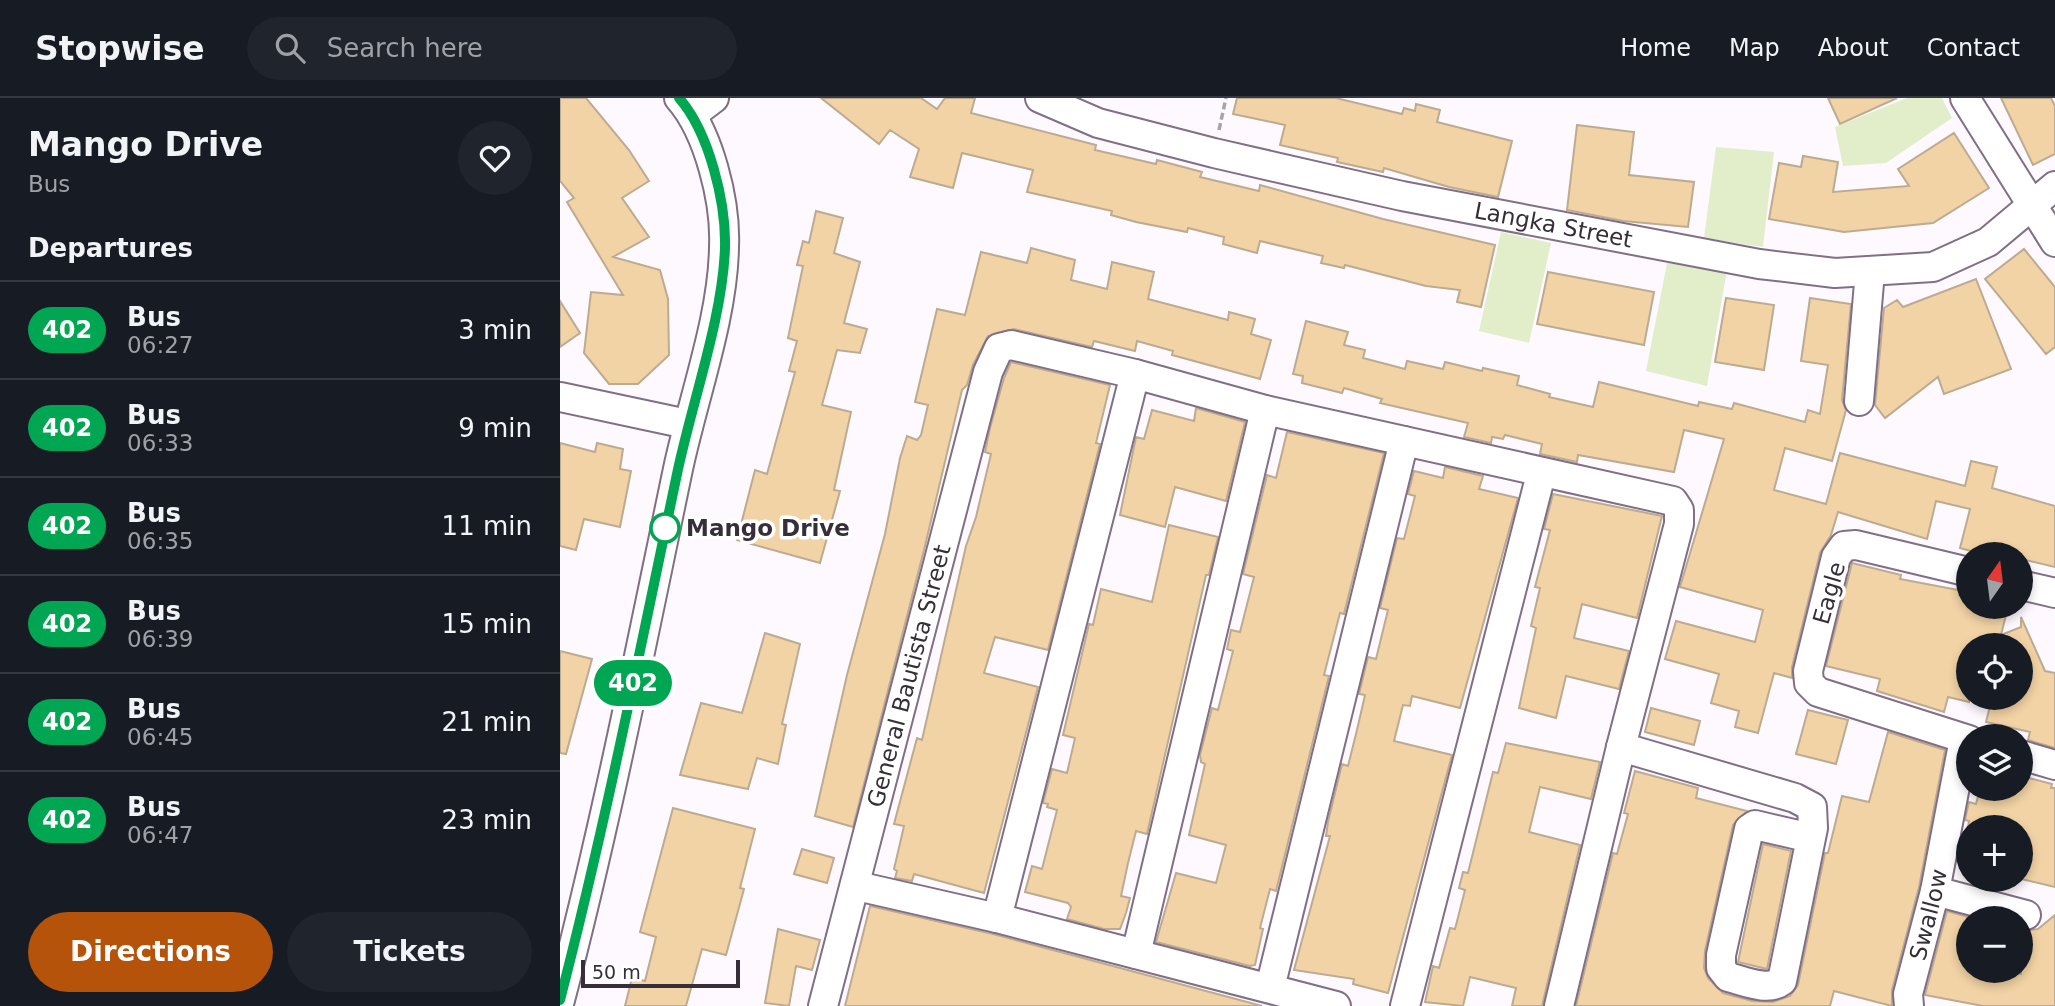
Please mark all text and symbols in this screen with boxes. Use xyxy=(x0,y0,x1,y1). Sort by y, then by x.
search box xyxy=(247,17,737,80)
text: Stopwise xyxy=(35,29,205,68)
icon: search xyxy=(271,29,309,67)
text: Search here xyxy=(327,33,483,63)
text: Home xyxy=(1620,34,1691,62)
text: Map xyxy=(1729,34,1780,62)
text: About xyxy=(1818,34,1889,62)
text: Contact xyxy=(1927,34,2020,62)
button: heart xyxy=(458,121,532,195)
text: Mango Drive xyxy=(28,125,263,164)
text: Bus xyxy=(28,171,70,197)
street label: Langka Street xyxy=(1472,197,1635,253)
text: Departures xyxy=(28,233,193,263)
text: Bus xyxy=(127,302,181,332)
text: 3 min xyxy=(458,315,532,345)
text: 402 xyxy=(42,316,92,344)
text: 06:27 xyxy=(127,332,193,358)
text: Bus xyxy=(127,400,181,430)
text: 9 min xyxy=(458,413,532,443)
text: 402 xyxy=(42,414,92,442)
text: 06:33 xyxy=(127,430,193,456)
text: Bus xyxy=(127,498,181,528)
text: 11 min xyxy=(442,511,532,541)
text: 402 xyxy=(42,512,92,540)
marker: Mango Drive xyxy=(650,513,680,543)
place label: Mango Drive xyxy=(686,515,850,541)
text: 06:35 xyxy=(127,528,193,554)
street label: General Bautista Street xyxy=(862,542,956,810)
north arrow xyxy=(1956,542,2034,620)
map controls xyxy=(1956,542,2033,983)
street label: Eagle xyxy=(1808,559,1850,627)
text: Bus xyxy=(127,596,181,626)
text: 15 min xyxy=(442,609,532,639)
text: 402 xyxy=(42,610,92,638)
text: 06:39 xyxy=(127,626,193,652)
button: locate xyxy=(1956,633,2033,710)
line badge: 402 xyxy=(593,660,673,706)
text: 402 xyxy=(608,669,658,697)
text: Bus xyxy=(127,694,181,724)
text: 21 min xyxy=(442,707,532,737)
text: 402 xyxy=(42,708,92,736)
text: 06:45 xyxy=(127,724,193,750)
button: layers xyxy=(1956,724,2033,801)
text: Bus xyxy=(127,792,181,822)
text: 23 min xyxy=(442,805,532,835)
text: 402 xyxy=(42,806,92,834)
button: + xyxy=(1956,815,2033,892)
text: 06:47 xyxy=(127,822,193,848)
street label: Swallow xyxy=(1904,867,1952,963)
button: − xyxy=(1956,906,2033,983)
button: Directions xyxy=(28,912,273,992)
button: Tickets xyxy=(287,912,532,992)
scale bar xyxy=(581,957,740,989)
text: 50 m xyxy=(592,961,641,983)

